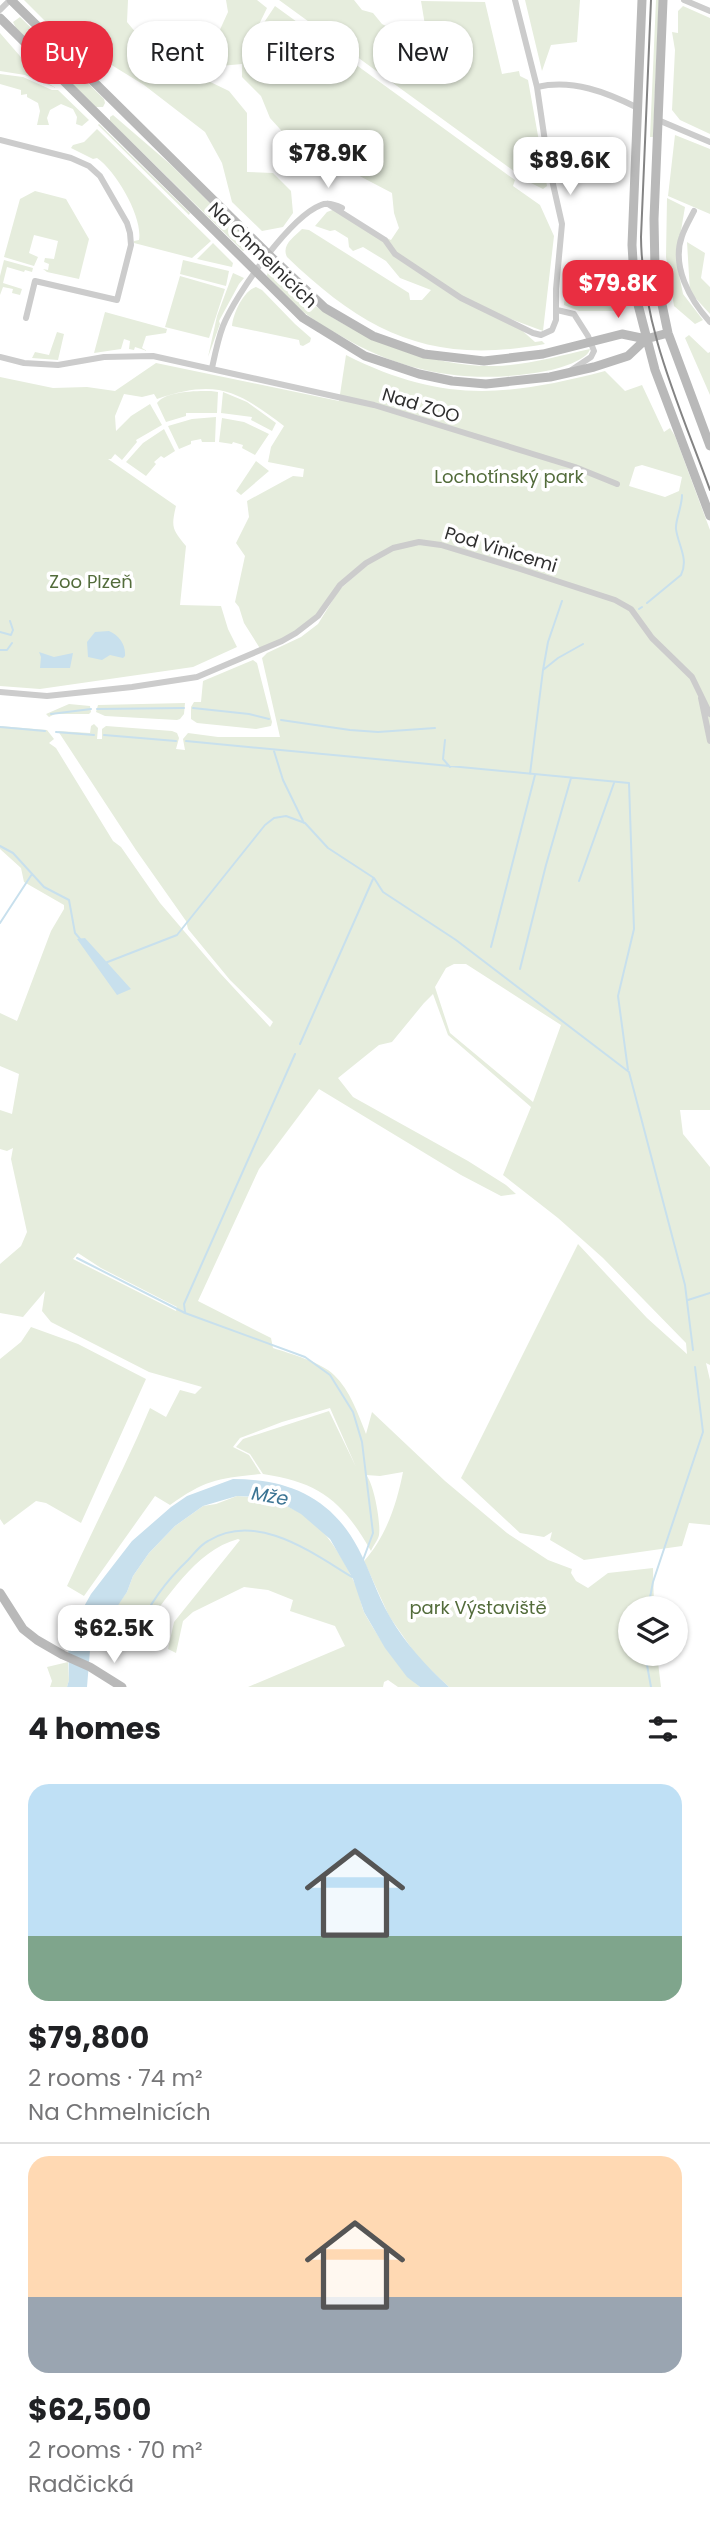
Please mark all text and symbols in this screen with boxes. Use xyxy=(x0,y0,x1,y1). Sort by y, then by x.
chip: Buy xyxy=(21,21,113,84)
chip: Rent xyxy=(127,21,228,84)
chip: Filters xyxy=(242,21,359,84)
chip: New xyxy=(373,21,473,84)
pin: $78.9K xyxy=(271,130,385,190)
text: $78.9K xyxy=(288,137,368,169)
pin: $89.6K xyxy=(513,138,627,197)
text: $89.6K xyxy=(529,144,611,176)
street label: Na Chmelnicích xyxy=(203,196,323,314)
pin: $79.8K xyxy=(561,260,675,320)
text: $79.8K xyxy=(578,267,658,299)
street label: Nad ZOO xyxy=(379,381,463,429)
park label: Lochotínský park xyxy=(434,464,585,489)
street label: Pod Vinicemi xyxy=(442,520,560,578)
park label: Zoo Plzeň xyxy=(49,569,133,594)
water label: Mže xyxy=(250,1480,291,1513)
park label: park Výstaviště xyxy=(409,1595,547,1620)
map controls xyxy=(618,1596,688,1666)
button: layers xyxy=(618,1596,688,1666)
pin: $62.5K xyxy=(57,1606,171,1665)
text: $62.5K xyxy=(74,1612,154,1644)
text: 4 homes xyxy=(28,1707,161,1750)
icon: filters xyxy=(644,1710,682,1748)
icon: home xyxy=(292,1830,418,1956)
text: $79,800 xyxy=(28,2016,149,2059)
text: 2 rooms · 74 m² xyxy=(28,2062,203,2094)
text: Na Chmelnicích xyxy=(28,2096,211,2128)
icon: home xyxy=(292,2202,418,2328)
text: $62,500 xyxy=(28,2388,151,2431)
text: 2 rooms · 70 m² xyxy=(28,2434,203,2466)
text: Radčická xyxy=(28,2468,134,2500)

